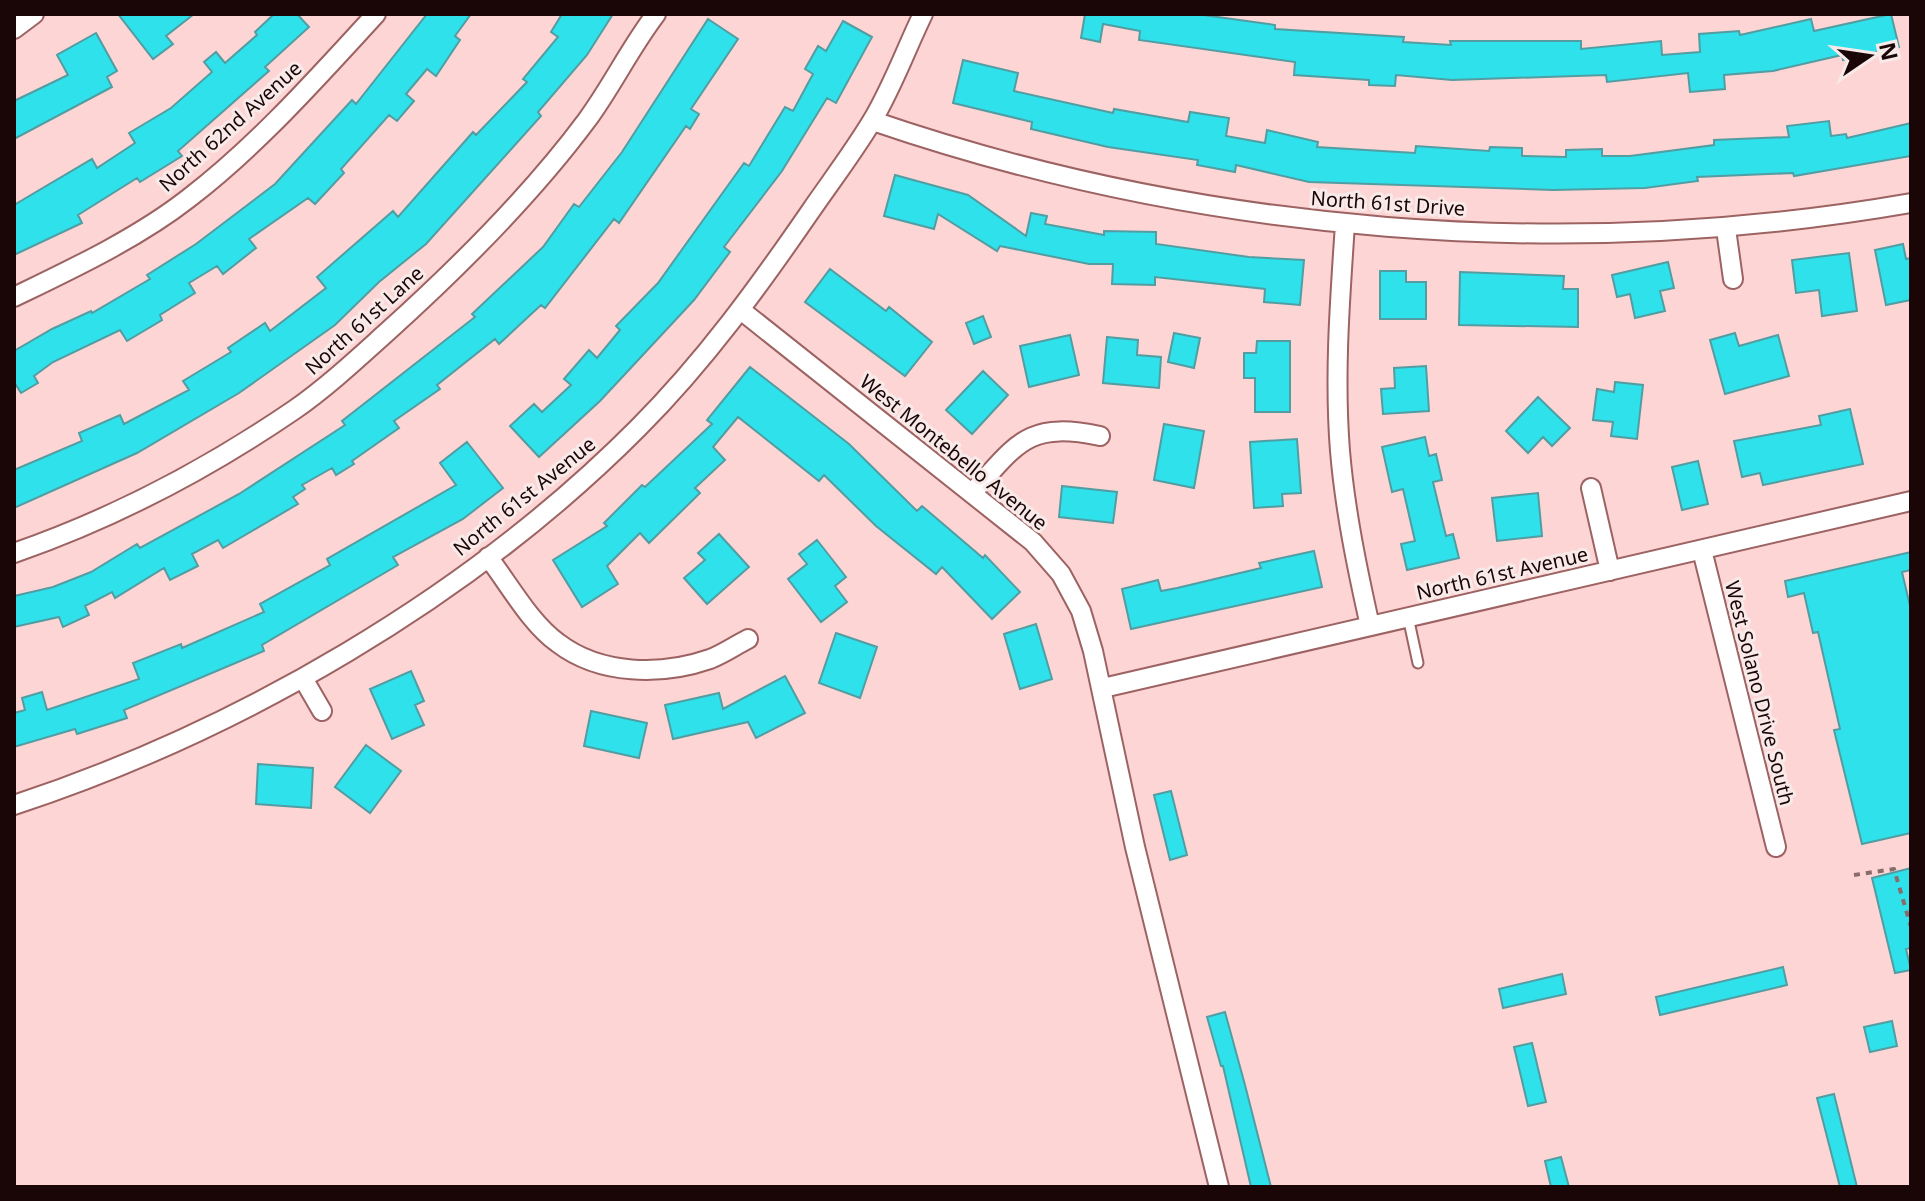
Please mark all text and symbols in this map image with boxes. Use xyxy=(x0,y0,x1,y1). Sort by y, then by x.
north arrow xyxy=(1829,16,1909,96)
text: N xyxy=(1873,39,1906,63)
street label: North 62nd Avenue xyxy=(153,55,307,197)
street label: North 61st Drive xyxy=(1310,184,1466,222)
street label: North 61st Lane xyxy=(299,260,429,380)
street label: West Montebello Avenue xyxy=(855,368,1053,536)
street label: North 61st Avenue xyxy=(447,430,601,562)
street label: North 61st Avenue xyxy=(1413,540,1591,606)
street label: West Solano Drive South xyxy=(1719,578,1801,808)

